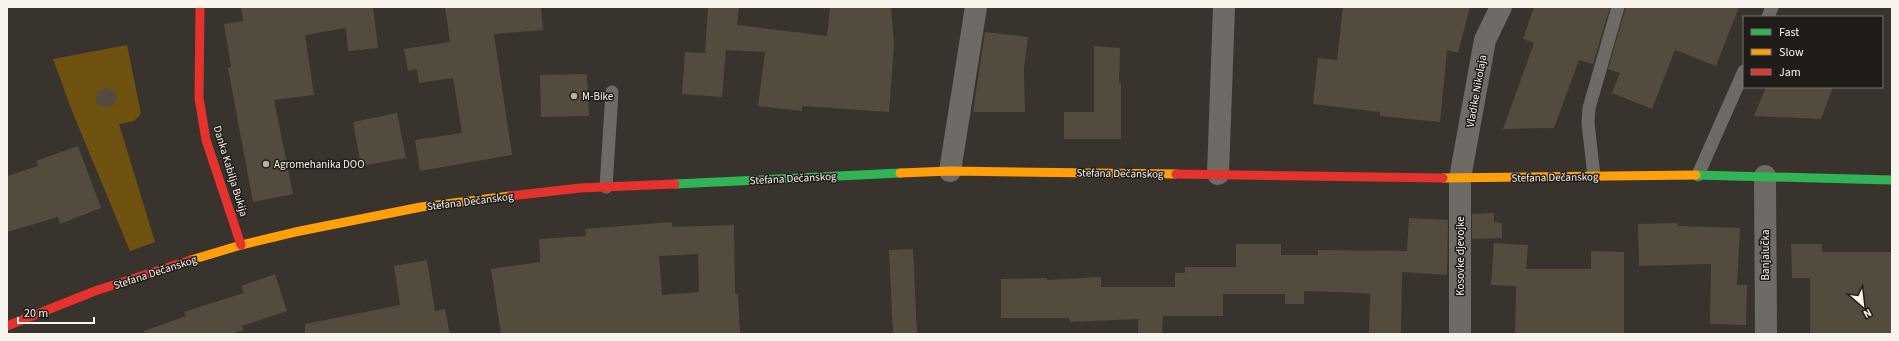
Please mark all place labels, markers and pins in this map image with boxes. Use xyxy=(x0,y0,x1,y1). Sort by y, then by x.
place label: M-Bike xyxy=(582,89,614,104)
marker: M-Bike xyxy=(569,91,579,101)
place label: Agromehanika DOO xyxy=(274,157,364,172)
marker: Agromehanika DOO xyxy=(261,159,271,169)

